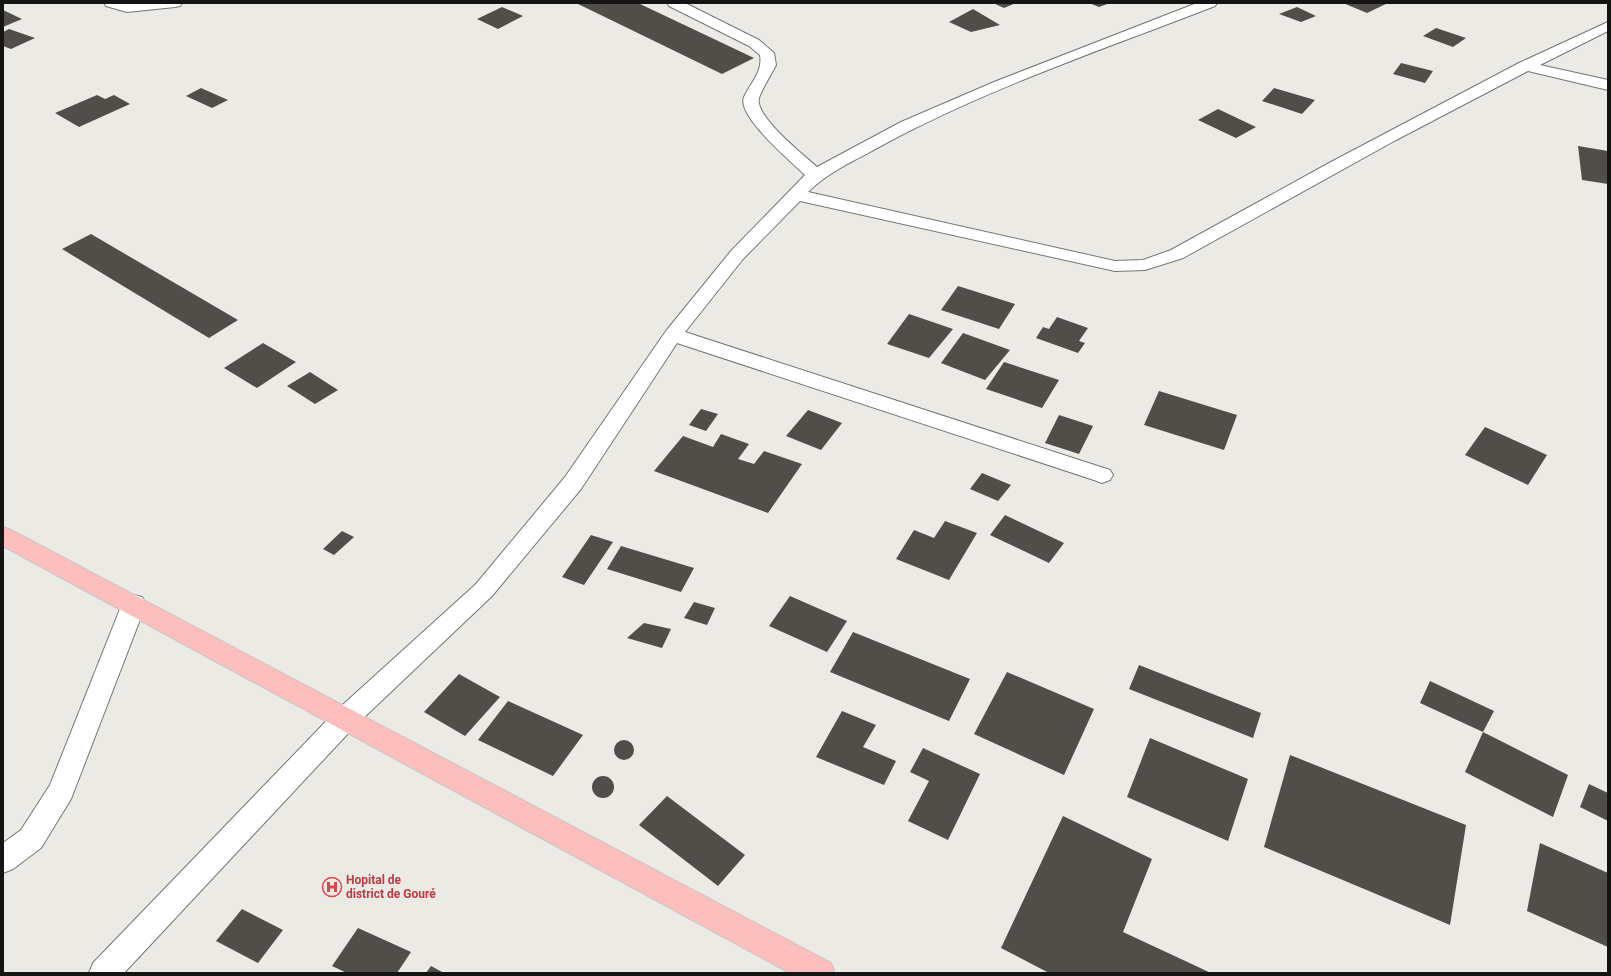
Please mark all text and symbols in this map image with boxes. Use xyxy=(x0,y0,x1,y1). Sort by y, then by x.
place label: Hopital de district de Gouré xyxy=(346,873,436,901)
hospital icon: Hopital de district de Gouré xyxy=(321,876,343,898)

